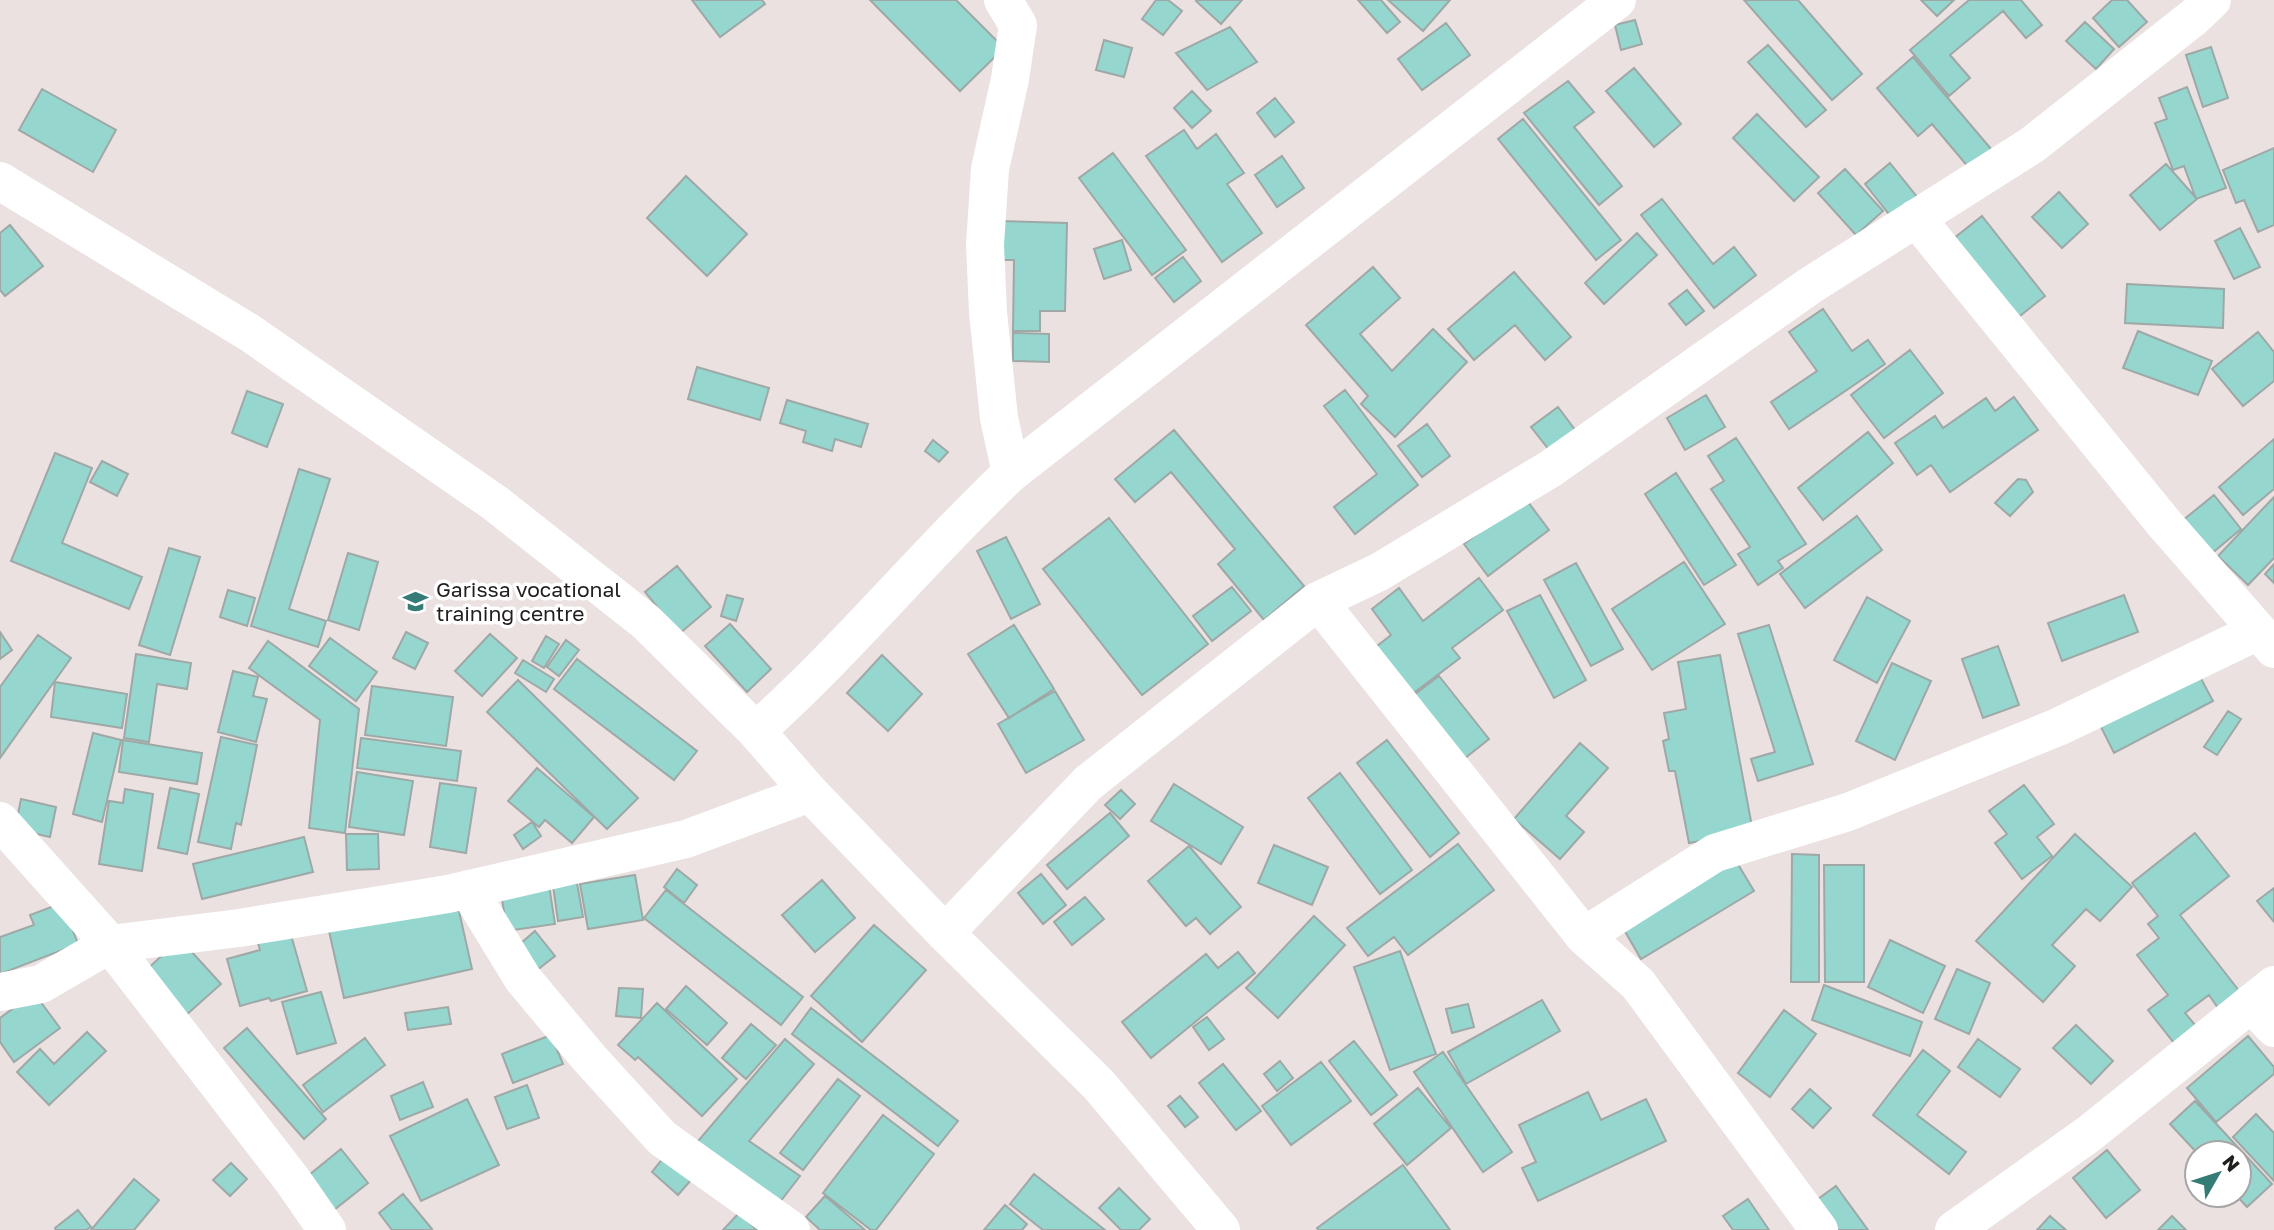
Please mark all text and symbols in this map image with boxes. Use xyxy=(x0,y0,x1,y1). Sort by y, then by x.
place label: Garissa vocational training centre xyxy=(436,576,621,626)
school or university icon: Garissa vocational training centre xyxy=(402,587,430,615)
north arrow xyxy=(2183,1139,2253,1209)
text: N xyxy=(2218,1150,2245,1176)

